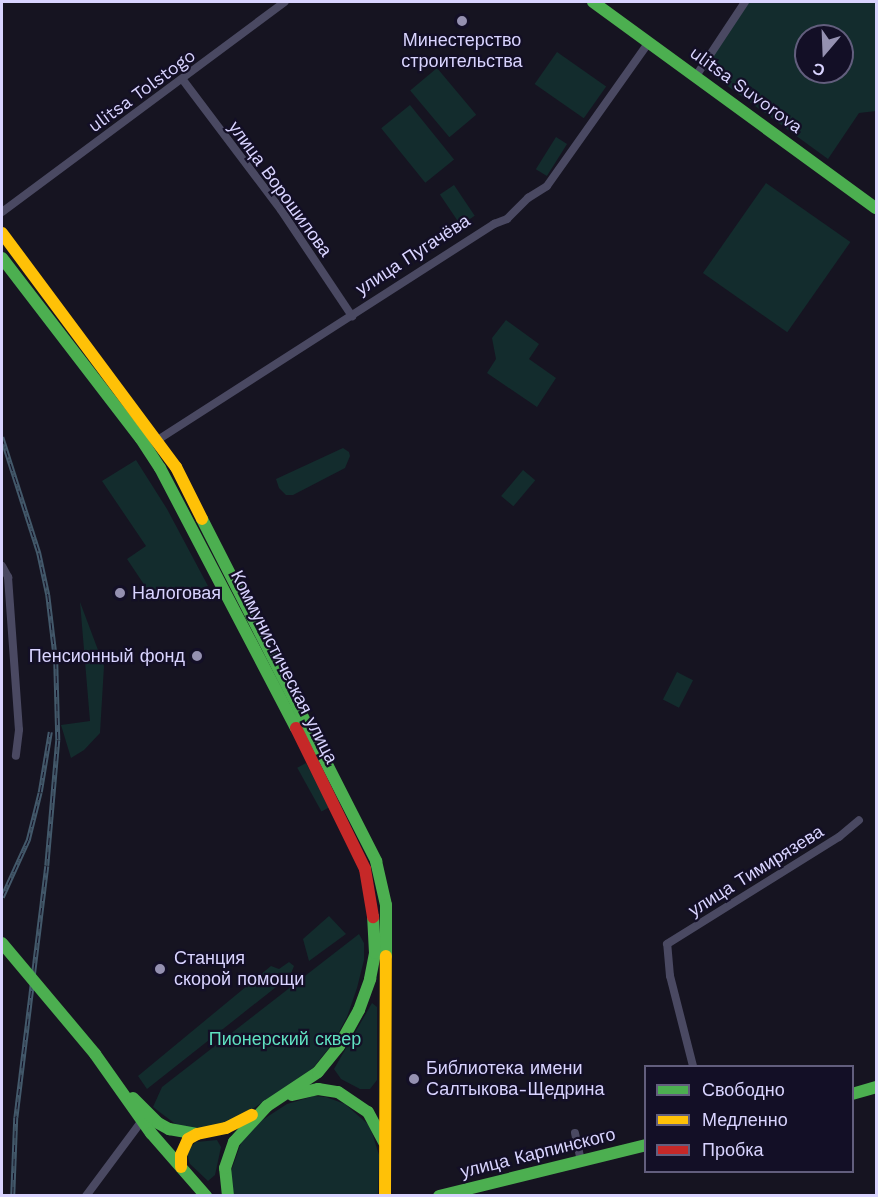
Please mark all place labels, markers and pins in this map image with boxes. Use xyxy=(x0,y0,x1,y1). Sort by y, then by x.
marker: Минестерство строительства xyxy=(455,14,469,28)
place label: Минестерство строительства xyxy=(401,30,523,72)
place label: Налоговая xyxy=(132,582,221,604)
marker: Налоговая xyxy=(113,586,127,600)
place label: Пенсионный фонд xyxy=(29,645,185,667)
marker: Пенсионный фонд xyxy=(190,649,204,663)
place label: Станция скорой помощи xyxy=(174,948,304,990)
marker: Станция скорой помощи xyxy=(151,960,169,978)
place label: Библиотека имени Салтыкова-Щедрина xyxy=(426,1058,605,1100)
marker: Библиотека имени Салтыкова-Щедрина xyxy=(407,1072,421,1086)

